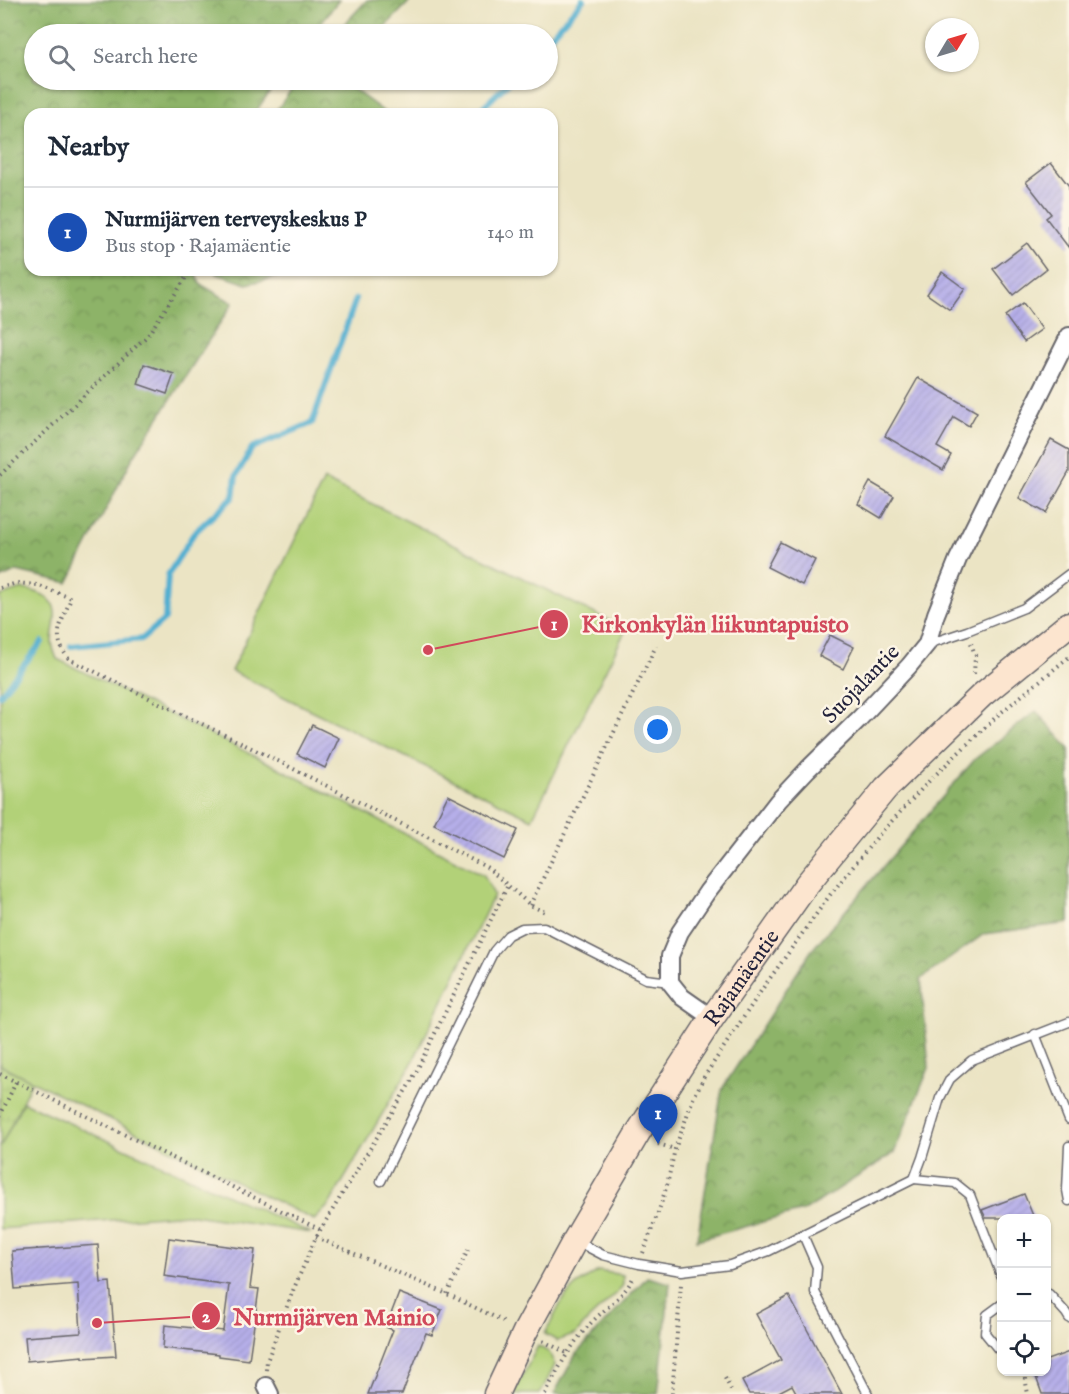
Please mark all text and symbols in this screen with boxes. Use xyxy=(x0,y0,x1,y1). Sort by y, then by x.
north arrow xyxy=(925,18,979,72)
search box xyxy=(24,24,558,90)
icon: search xyxy=(45,41,78,74)
text: Search here xyxy=(93,43,198,71)
text: Nearby xyxy=(48,131,129,164)
text: Nurmijärven terveyskeskus P xyxy=(105,206,367,234)
text: 1 xyxy=(64,220,71,245)
text: 140 m xyxy=(487,220,534,245)
text: Bus stop · Rajamäentie xyxy=(105,234,291,259)
callout: Kirkonkylän liikuntapuisto xyxy=(539,603,860,645)
text: Kirkonkylän liikuntapuisto xyxy=(581,610,849,641)
text: 1 xyxy=(551,614,558,637)
street label: Suojalantie xyxy=(817,639,906,730)
your location xyxy=(643,715,672,744)
street label: Rajamäentie xyxy=(699,924,786,1032)
pin: 1 xyxy=(638,1094,678,1144)
map controls xyxy=(997,1214,1051,1376)
button: + xyxy=(997,1214,1051,1268)
button: − xyxy=(997,1268,1051,1322)
callout: Nurmijärven Mainio xyxy=(191,1295,447,1337)
text: Nurmijärven Mainio xyxy=(232,1303,435,1334)
text: 2 xyxy=(202,1306,211,1329)
button: locate xyxy=(997,1322,1051,1376)

